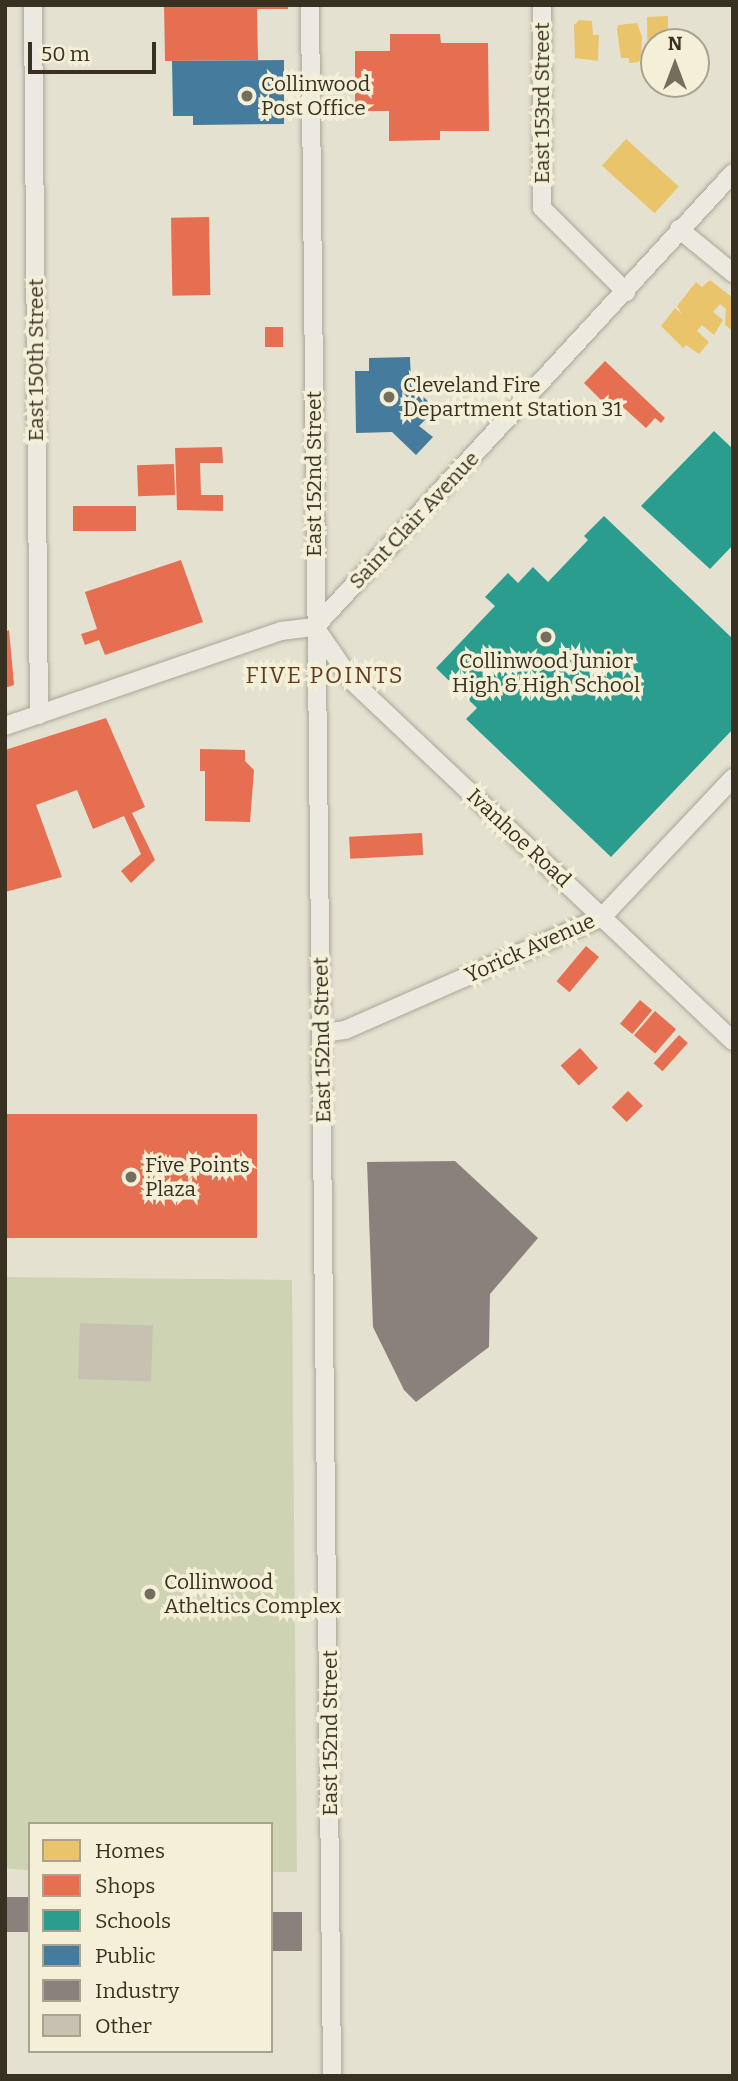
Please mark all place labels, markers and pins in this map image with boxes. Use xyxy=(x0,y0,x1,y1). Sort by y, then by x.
place label: Collinwood Post Office xyxy=(261,71,370,121)
marker: Collinwood Post Office xyxy=(239,88,255,104)
place label: Cleveland Fire Department Station 31 xyxy=(403,372,622,422)
marker: Cleveland Fire Department Station 31 xyxy=(381,389,397,405)
marker: Collinwood Junior High & High School xyxy=(538,629,554,645)
place label: Collinwood Junior High & High School xyxy=(452,648,640,698)
place label: Five Points Plaza xyxy=(145,1152,250,1202)
marker: Five Points Plaza xyxy=(123,1169,139,1185)
place label: Collinwood Atheltics Complex xyxy=(164,1569,341,1619)
marker: Collinwood Atheltics Complex xyxy=(142,1586,158,1602)

